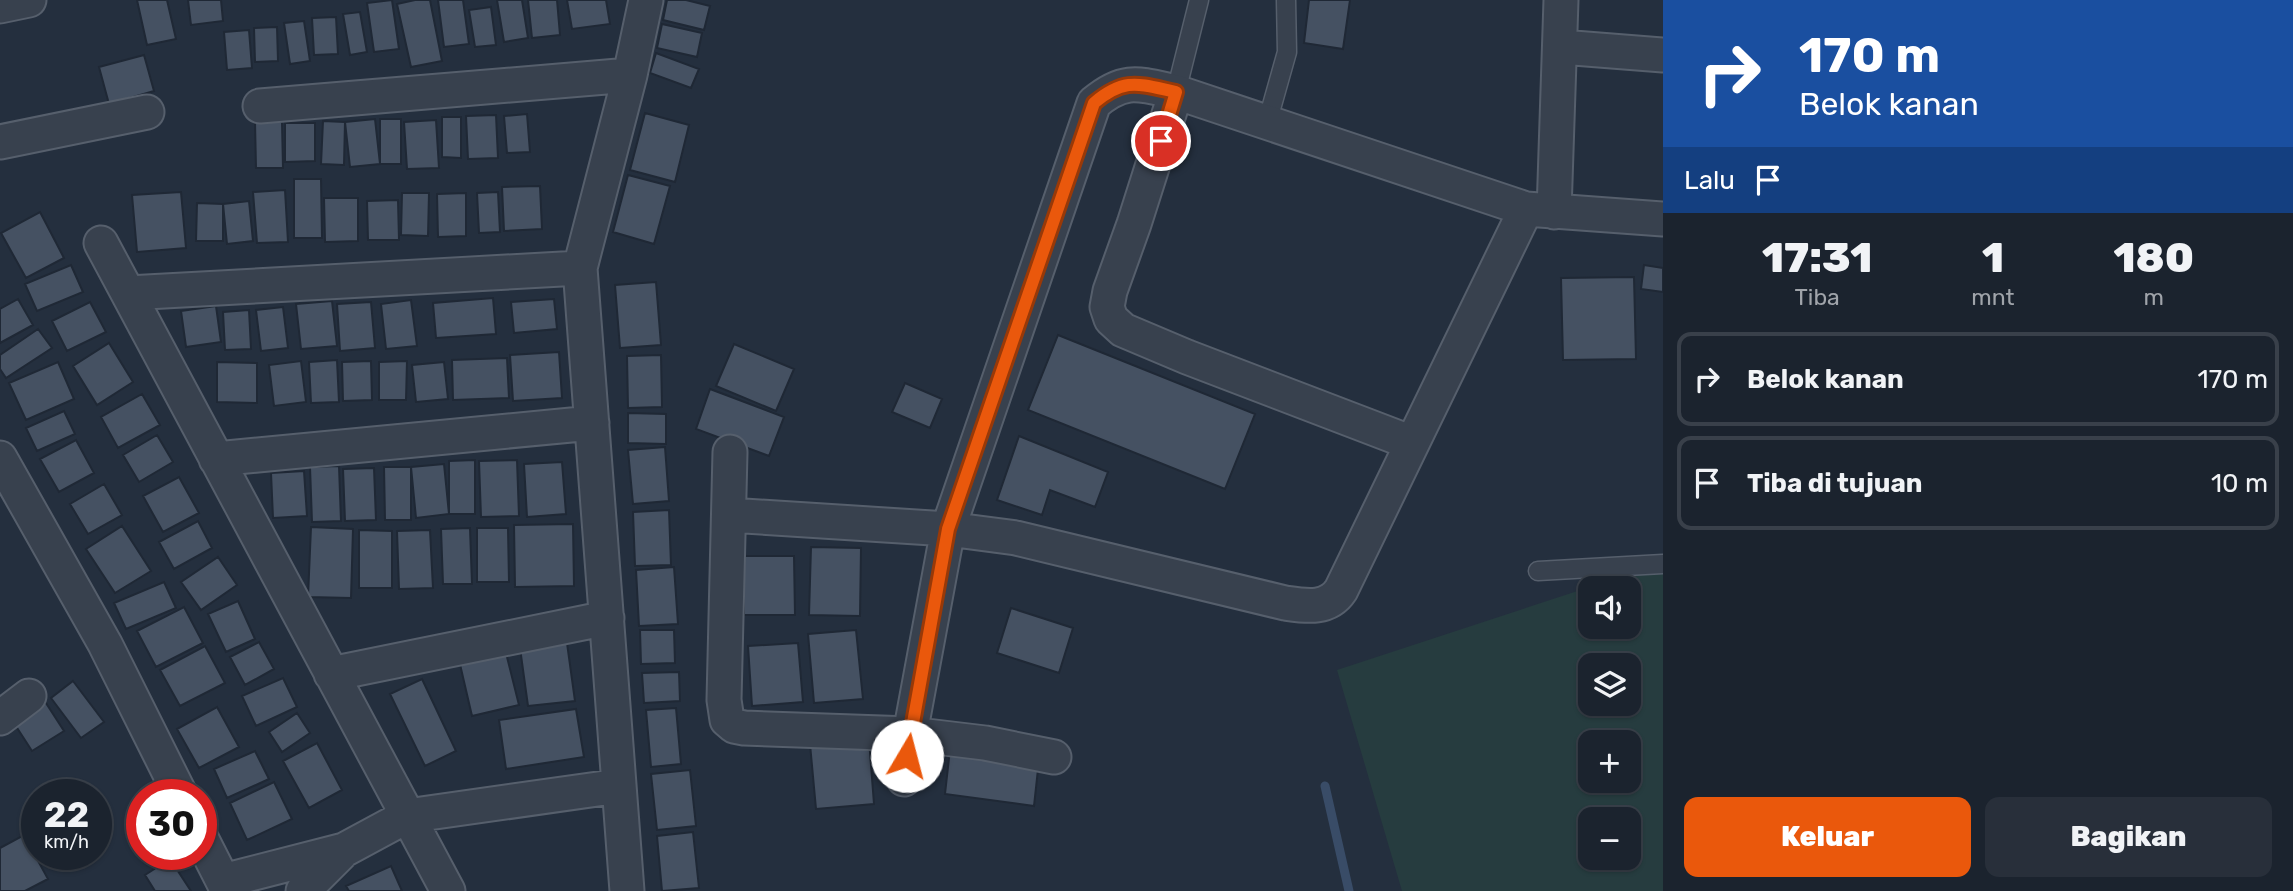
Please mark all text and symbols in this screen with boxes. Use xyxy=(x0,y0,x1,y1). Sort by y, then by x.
text: 170 m xyxy=(1799,26,1940,84)
icon: right xyxy=(1684,28,1775,119)
text: Belok kanan xyxy=(1799,85,1979,123)
pin xyxy=(1131,111,1191,171)
icon: arrive xyxy=(1142,122,1180,160)
icon: arrive xyxy=(1749,161,1787,199)
text: Lalu xyxy=(1684,165,1735,196)
text: 17:31 xyxy=(1762,233,1872,283)
text: 1 xyxy=(1982,233,2004,283)
text: 180 xyxy=(2113,233,2194,283)
text: Tiba xyxy=(1795,283,1840,311)
text: mnt xyxy=(1971,283,2015,311)
text: m xyxy=(2144,283,2164,311)
icon: right xyxy=(1688,360,1726,398)
text: Belok kanan xyxy=(1747,364,1904,395)
text: 170 m xyxy=(2198,364,2268,395)
icon: arrive xyxy=(1688,464,1726,502)
text: Tiba di tujuan xyxy=(1747,468,1922,499)
text: 10 m xyxy=(2211,468,2268,499)
map controls xyxy=(1578,576,1641,870)
button: sound xyxy=(1578,576,1641,639)
button: layers xyxy=(1578,653,1641,716)
position arrow xyxy=(870,719,944,793)
button: + xyxy=(1578,730,1641,793)
speed limit sign: 30 xyxy=(126,779,217,870)
text: 22 xyxy=(44,794,89,836)
button: Keluar xyxy=(1684,797,1971,877)
button: Bagikan xyxy=(1985,797,2272,877)
button: − xyxy=(1578,807,1641,870)
text: km/h xyxy=(44,831,89,853)

